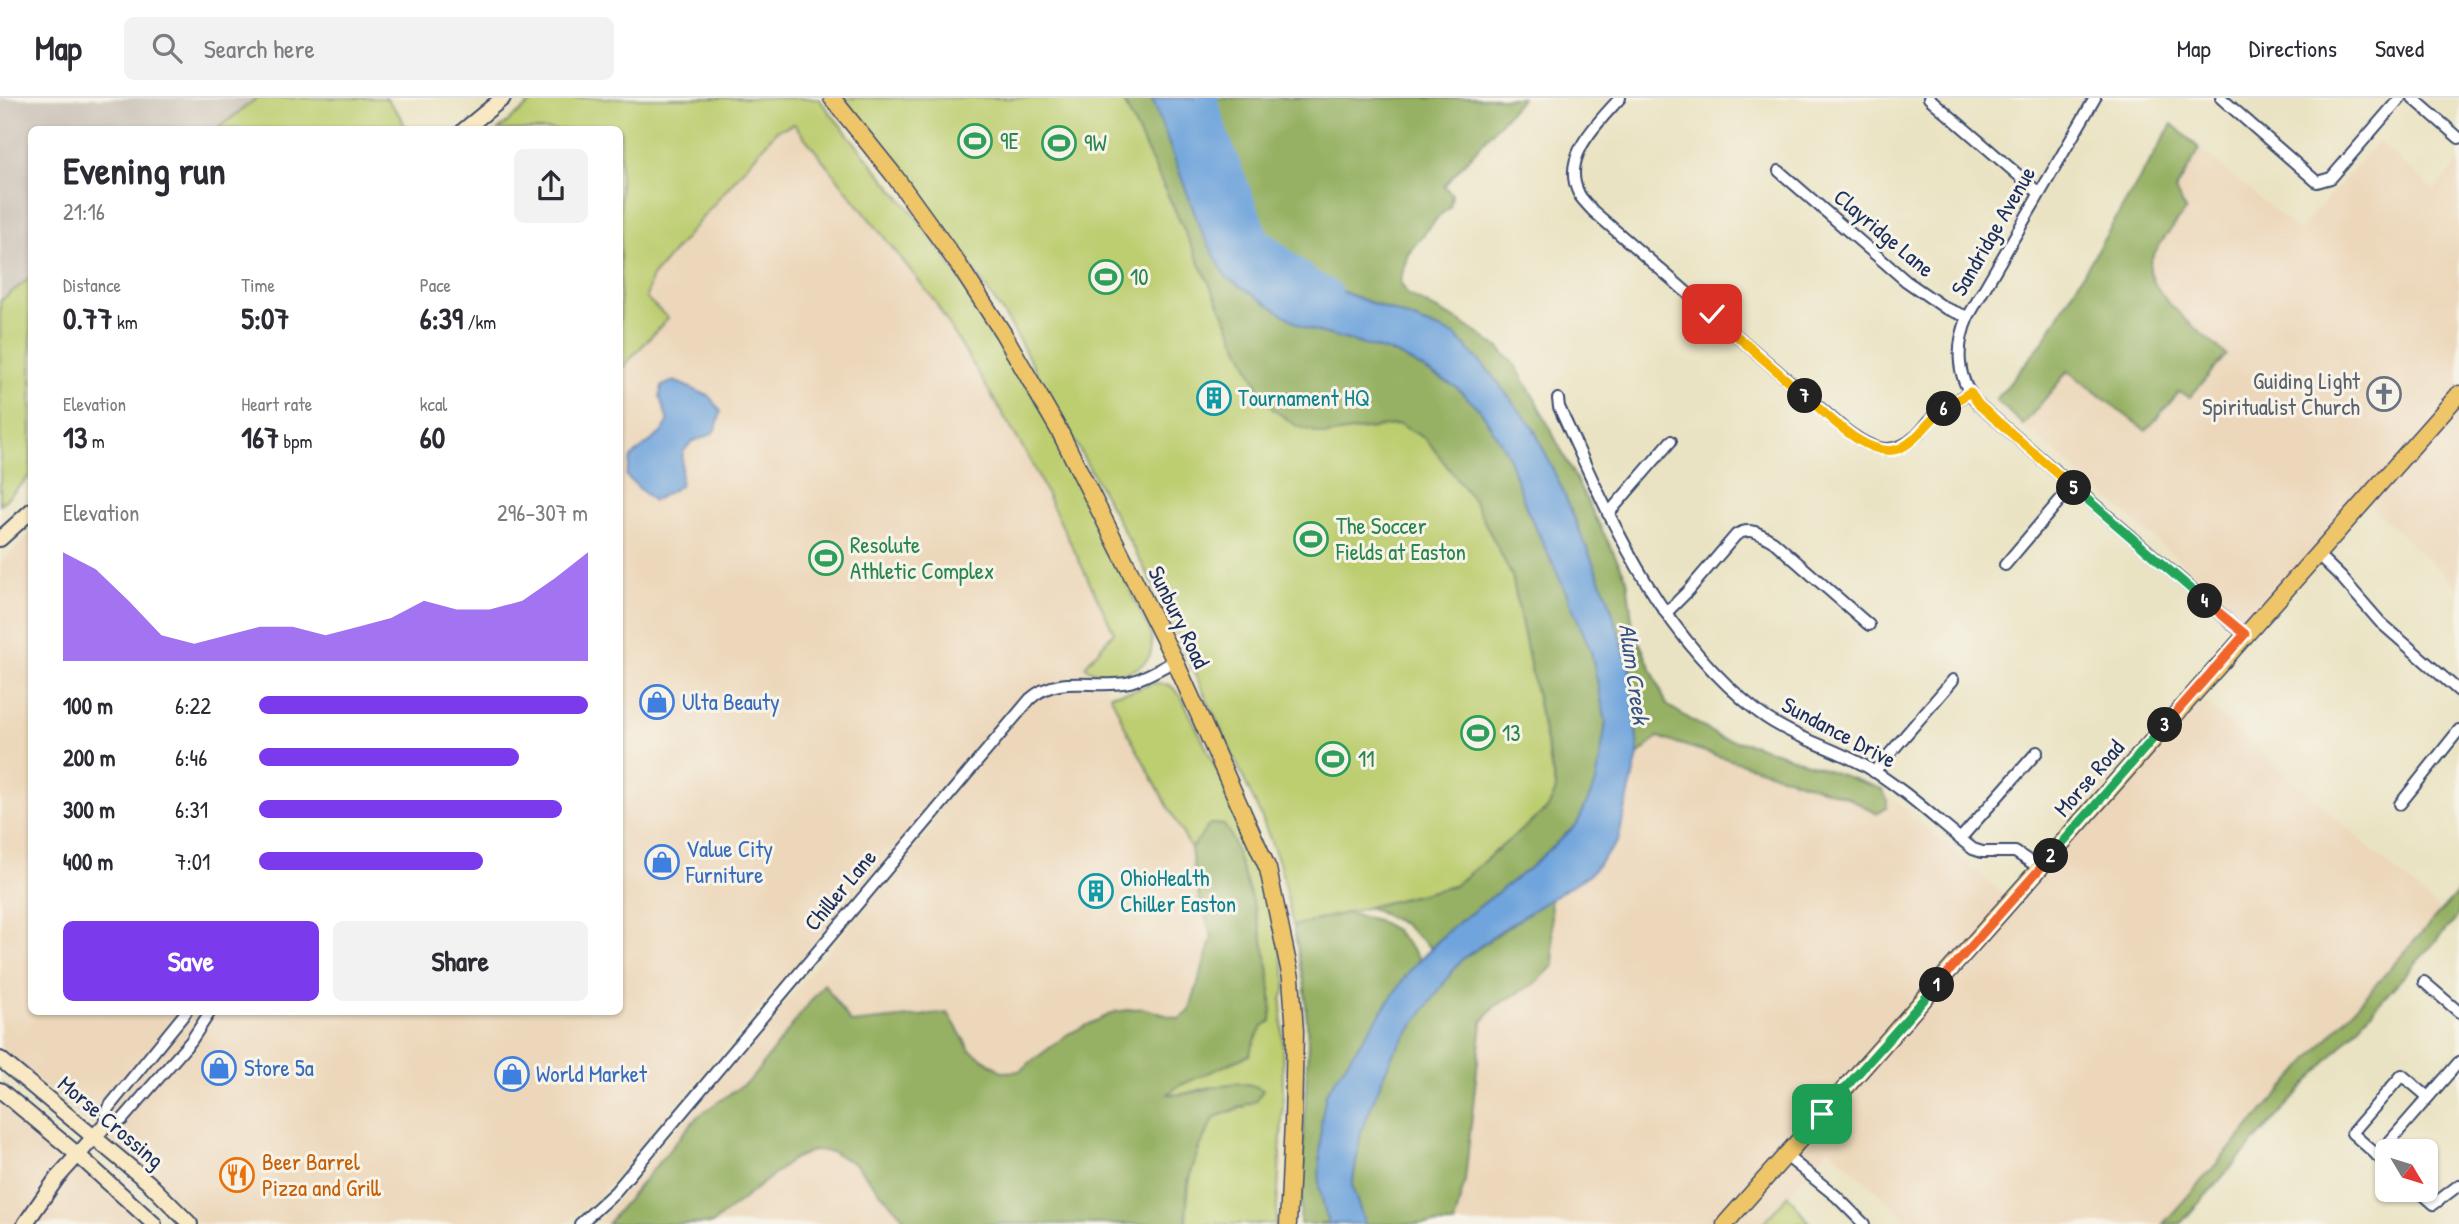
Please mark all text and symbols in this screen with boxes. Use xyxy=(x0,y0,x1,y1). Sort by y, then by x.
search box xyxy=(124,17,614,80)
text: Map xyxy=(35,26,82,70)
icon: search xyxy=(148,29,186,67)
text: Search here xyxy=(204,31,315,66)
text: Map xyxy=(2177,32,2211,64)
text: Directions xyxy=(2249,32,2337,64)
text: Saved xyxy=(2375,32,2424,64)
sports icon: 9E xyxy=(956,122,994,160)
sports icon: 9W xyxy=(1040,124,1078,162)
place label: 9E xyxy=(1000,125,1019,156)
place label: 9W xyxy=(1084,127,1107,158)
text: Evening run xyxy=(63,144,226,196)
button: share xyxy=(514,149,588,223)
street label: Sandridge Avenue xyxy=(1943,160,2042,301)
street label: Clayridge Lane xyxy=(1828,181,1941,284)
text: 21:16 xyxy=(63,196,105,227)
sports icon: 10 xyxy=(1087,258,1125,296)
place label: 10 xyxy=(1130,261,1149,292)
text: Distance xyxy=(63,272,121,298)
text: Time xyxy=(241,272,275,298)
text: Pace xyxy=(420,272,451,298)
pin xyxy=(1682,284,1742,344)
icon: check xyxy=(1693,295,1731,333)
text: 0.77 xyxy=(63,298,113,338)
text: 5:07 xyxy=(241,298,289,338)
text: 6:39 xyxy=(420,298,463,338)
text: km xyxy=(113,309,138,335)
text: /km xyxy=(463,309,496,335)
place label: Guiding Light Spiritualist Church xyxy=(2202,365,2361,422)
church icon: Guiding Light Spiritualist Church xyxy=(2365,375,2403,413)
pin: 7 xyxy=(1787,378,1822,414)
building icon: Tournament HQ xyxy=(1195,379,1233,417)
place label: Tournament HQ xyxy=(1238,382,1370,413)
text: 7 xyxy=(1800,382,1809,408)
text: Elevation xyxy=(63,391,126,417)
text: Heart rate xyxy=(241,391,312,417)
text: kcal xyxy=(420,391,447,417)
pin: 6 xyxy=(1926,392,1962,426)
text: 6 xyxy=(1940,395,1947,421)
text: 13 xyxy=(63,417,87,457)
text: 167 xyxy=(241,417,279,457)
text: 60 xyxy=(420,417,445,457)
text: m xyxy=(87,428,105,454)
text: bpm xyxy=(279,428,312,454)
pin: 5 xyxy=(2056,470,2092,506)
text: 5 xyxy=(2069,474,2078,500)
text: Elevation xyxy=(63,497,139,528)
text: 296–307 m xyxy=(497,497,588,528)
place label: The Soccer Fields at Easton xyxy=(1335,510,1466,567)
sports icon: The Soccer Fields at Easton xyxy=(1292,520,1330,558)
place label: Resolute Athletic Complex xyxy=(850,529,994,586)
sports icon: Resolute Athletic Complex xyxy=(807,539,845,577)
street label: Sunbury Road xyxy=(1141,560,1218,673)
pin: 4 xyxy=(2188,584,2222,618)
text: 4 xyxy=(2201,587,2208,613)
water label: Alum Creek xyxy=(1612,622,1658,728)
shop icon: Ulta Beauty xyxy=(638,683,676,721)
place label: Ulta Beauty xyxy=(682,686,780,717)
street label: Sundance Drive xyxy=(1777,688,1902,775)
text: 100 m xyxy=(63,690,113,721)
text: 6:22 xyxy=(175,690,211,721)
pin: 3 xyxy=(2148,708,2182,742)
text: 3 xyxy=(2160,711,2169,737)
sports icon: 13 xyxy=(1459,714,1497,752)
place label: 13 xyxy=(1502,717,1521,748)
street label: Morse Road xyxy=(2046,732,2131,823)
sports icon: 11 xyxy=(1314,740,1352,778)
text: 200 m xyxy=(63,742,115,773)
text: 6:46 xyxy=(175,742,207,773)
place label: 11 xyxy=(1358,743,1375,774)
text: 300 m xyxy=(63,794,115,825)
text: 6:31 xyxy=(175,794,208,825)
place label: Value City Furniture xyxy=(685,833,773,890)
pin: 2 xyxy=(2034,838,2068,874)
street label: Chiller Lane xyxy=(796,842,883,937)
text: 2 xyxy=(2046,842,2055,868)
shop icon: Value City Furniture xyxy=(643,843,681,881)
text: 400 m xyxy=(63,846,113,877)
text: 7:01 xyxy=(175,846,210,877)
place label: OhioHealth Chiller Easton xyxy=(1120,862,1236,919)
building icon: OhioHealth Chiller Easton xyxy=(1077,872,1115,910)
button: Save xyxy=(63,921,319,1001)
button: Share xyxy=(333,921,588,1001)
pin: 1 xyxy=(1920,968,1954,1002)
text: 1 xyxy=(1933,971,1940,997)
shop icon: Store 5a xyxy=(200,1049,238,1087)
place label: Store 5a xyxy=(244,1052,314,1083)
shop icon: World Market xyxy=(493,1055,531,1093)
place label: World Market xyxy=(536,1058,648,1089)
street label: Morse Crossing xyxy=(52,1068,171,1175)
pin xyxy=(1792,1084,1852,1144)
icon: arrive xyxy=(1803,1095,1841,1133)
north arrow xyxy=(2375,1139,2438,1202)
map controls xyxy=(2375,1139,2438,1202)
place label: Beer Barrel Pizza and Grill xyxy=(262,1146,382,1203)
restaurant icon: Beer Barrel Pizza and Grill xyxy=(218,1156,256,1194)

